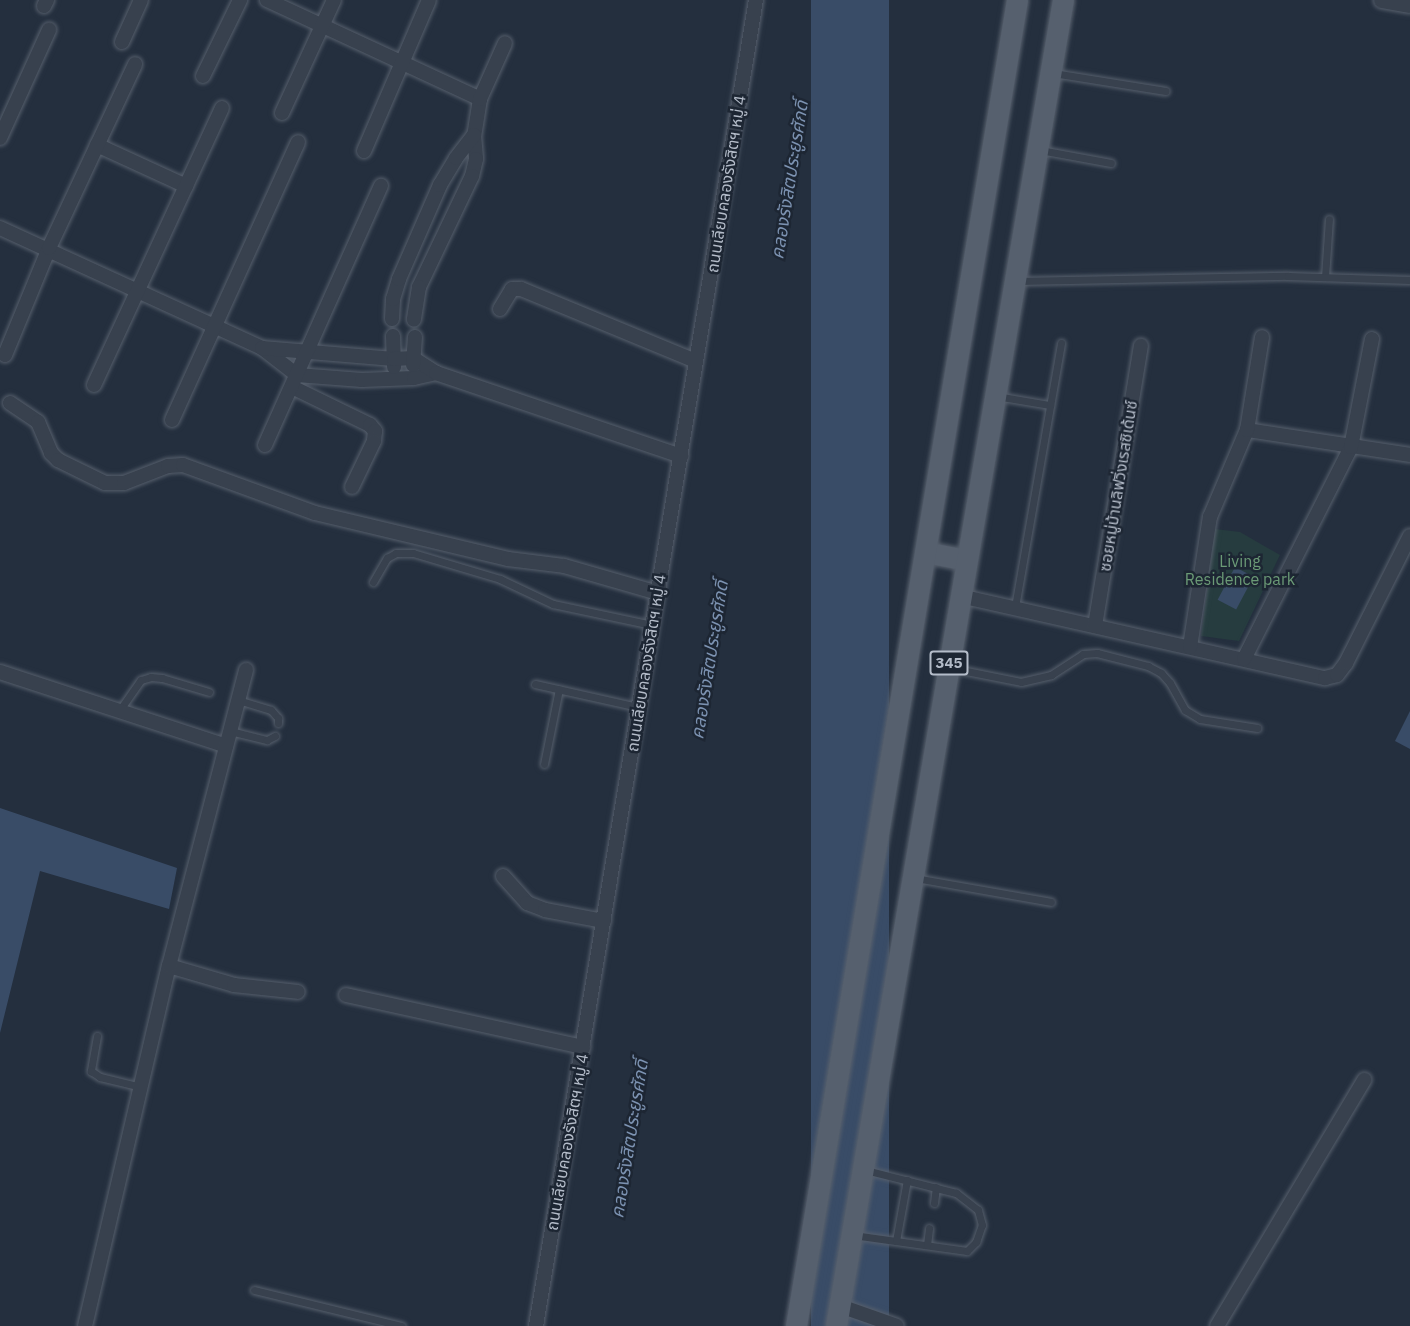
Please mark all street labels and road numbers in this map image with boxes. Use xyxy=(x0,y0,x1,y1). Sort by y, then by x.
street label: ถนนเลียบคลองรังสิตฯ หมู่ 4 xyxy=(702,94,750,274)
street label: ซอยหมู่บ้านลิฟวิ่งเรสซิเด้นซ์ xyxy=(1095,399,1141,573)
street label: ถนนเลียบคลองรังสิตฯ หมู่ 4 xyxy=(622,573,670,753)
road number: 345 xyxy=(930,651,968,675)
street label: ถนนเลียบคลองรังสิตฯ หมู่ 4 xyxy=(542,1052,592,1232)

